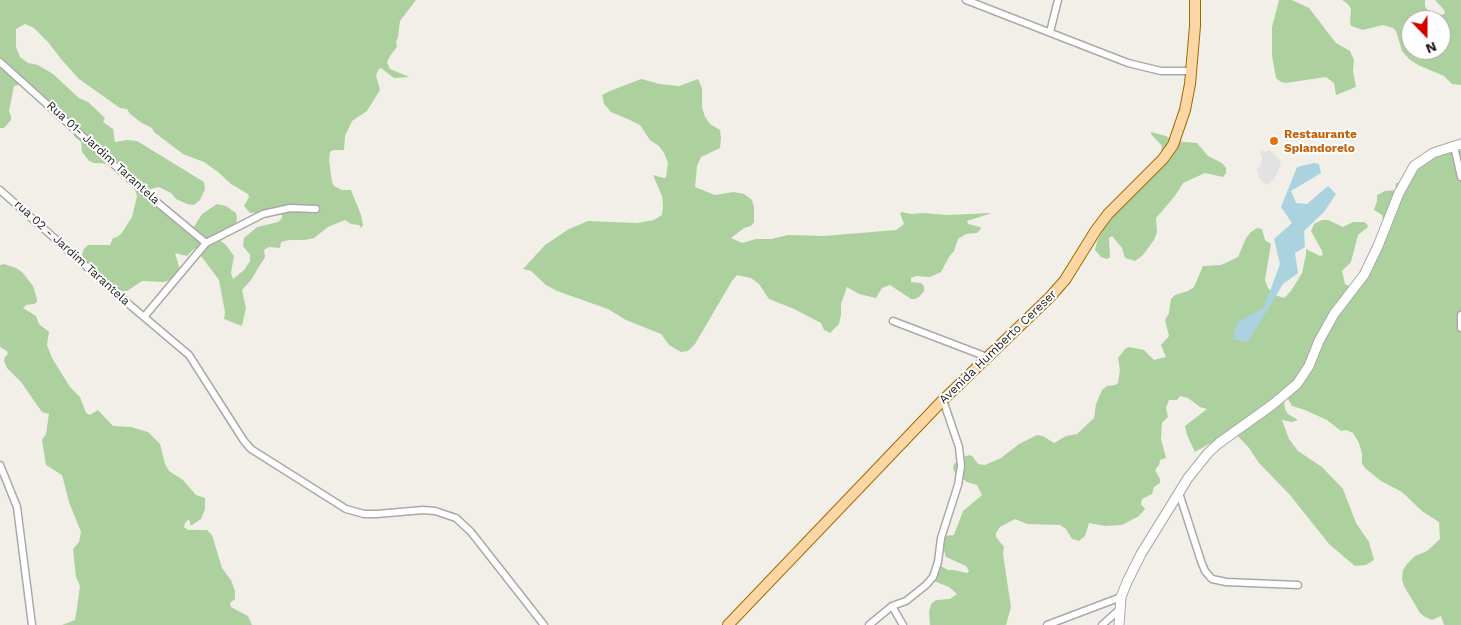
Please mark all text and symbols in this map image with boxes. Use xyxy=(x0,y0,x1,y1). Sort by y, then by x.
north arrow xyxy=(1401,10,1451,60)
text: N xyxy=(1423,39,1439,57)
street label: Rua 01- Jardim Tarantela xyxy=(44,98,162,208)
place label: Restaurante Spiandorelo xyxy=(1284,127,1357,155)
marker: Restaurante Spiandorelo xyxy=(1268,135,1280,147)
street label: rua 02 - Jardim Tarantela xyxy=(11,197,133,309)
street label: Avenida Humberto Cereser xyxy=(936,287,1060,407)

